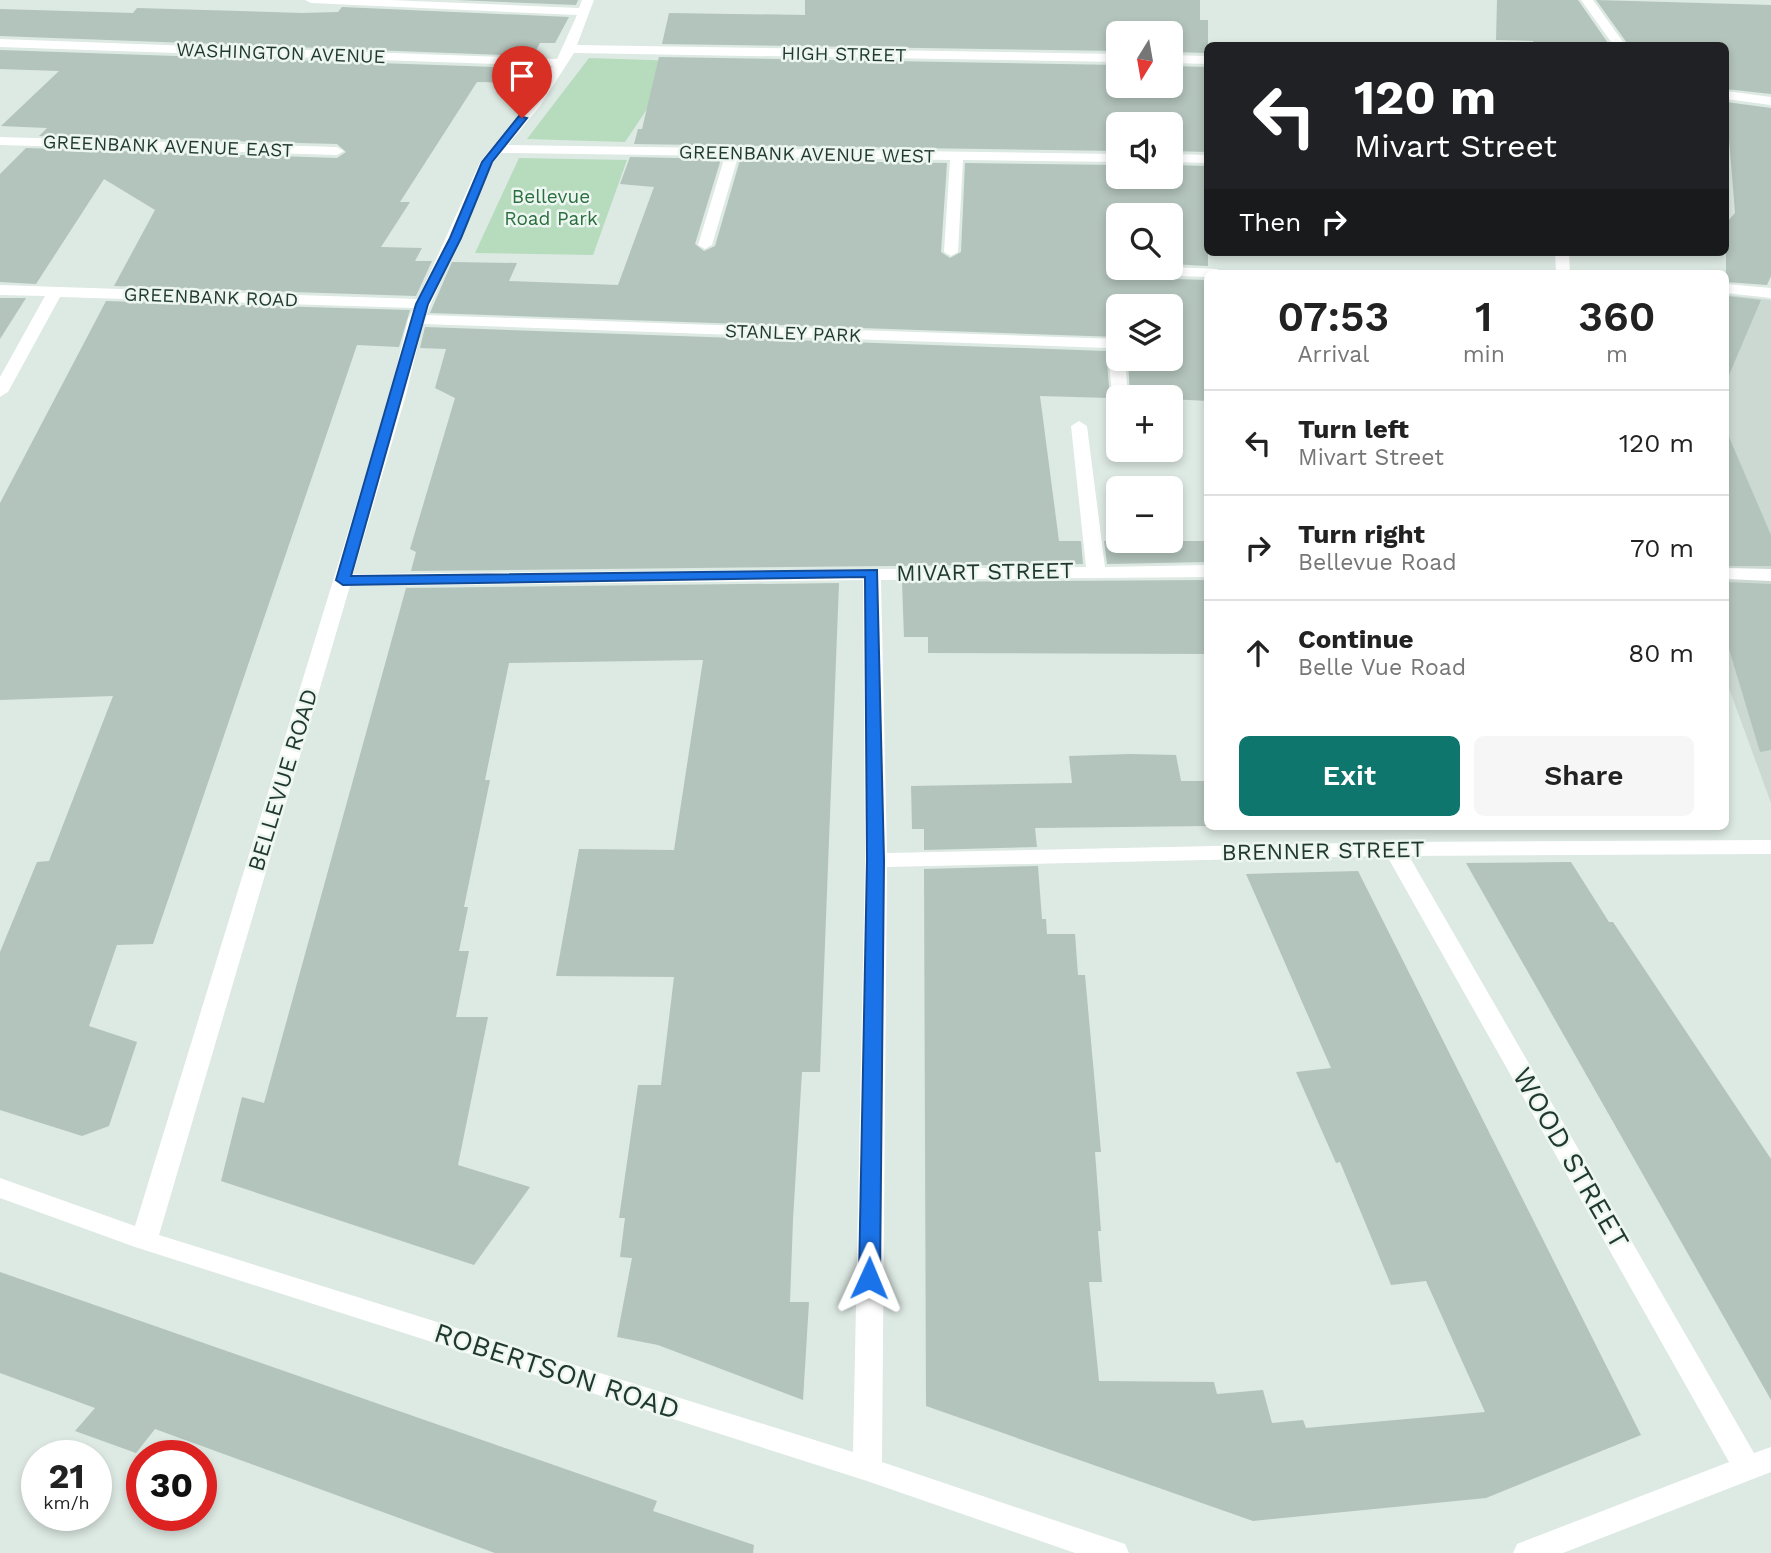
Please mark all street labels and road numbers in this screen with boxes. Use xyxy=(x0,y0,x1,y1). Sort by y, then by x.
street label: WASHINGTON AVENUE xyxy=(176,38,386,68)
street label: HIGH STREET xyxy=(781,41,907,67)
street label: GREENBANK AVENUE EAST xyxy=(42,130,294,162)
street label: GREENBANK AVENUE WEST xyxy=(679,140,935,168)
street label: GREENBANK ROAD xyxy=(123,282,299,312)
street label: STANLEY PARK xyxy=(725,319,861,347)
street label: MIVART STREET xyxy=(896,557,1074,587)
street label: BELLEVUE ROAD xyxy=(242,686,324,874)
street label: BRENNER STREET xyxy=(1221,836,1425,866)
street label: WOOD STREET xyxy=(1506,1062,1636,1254)
street label: ROBERTSON ROAD xyxy=(430,1316,684,1426)

